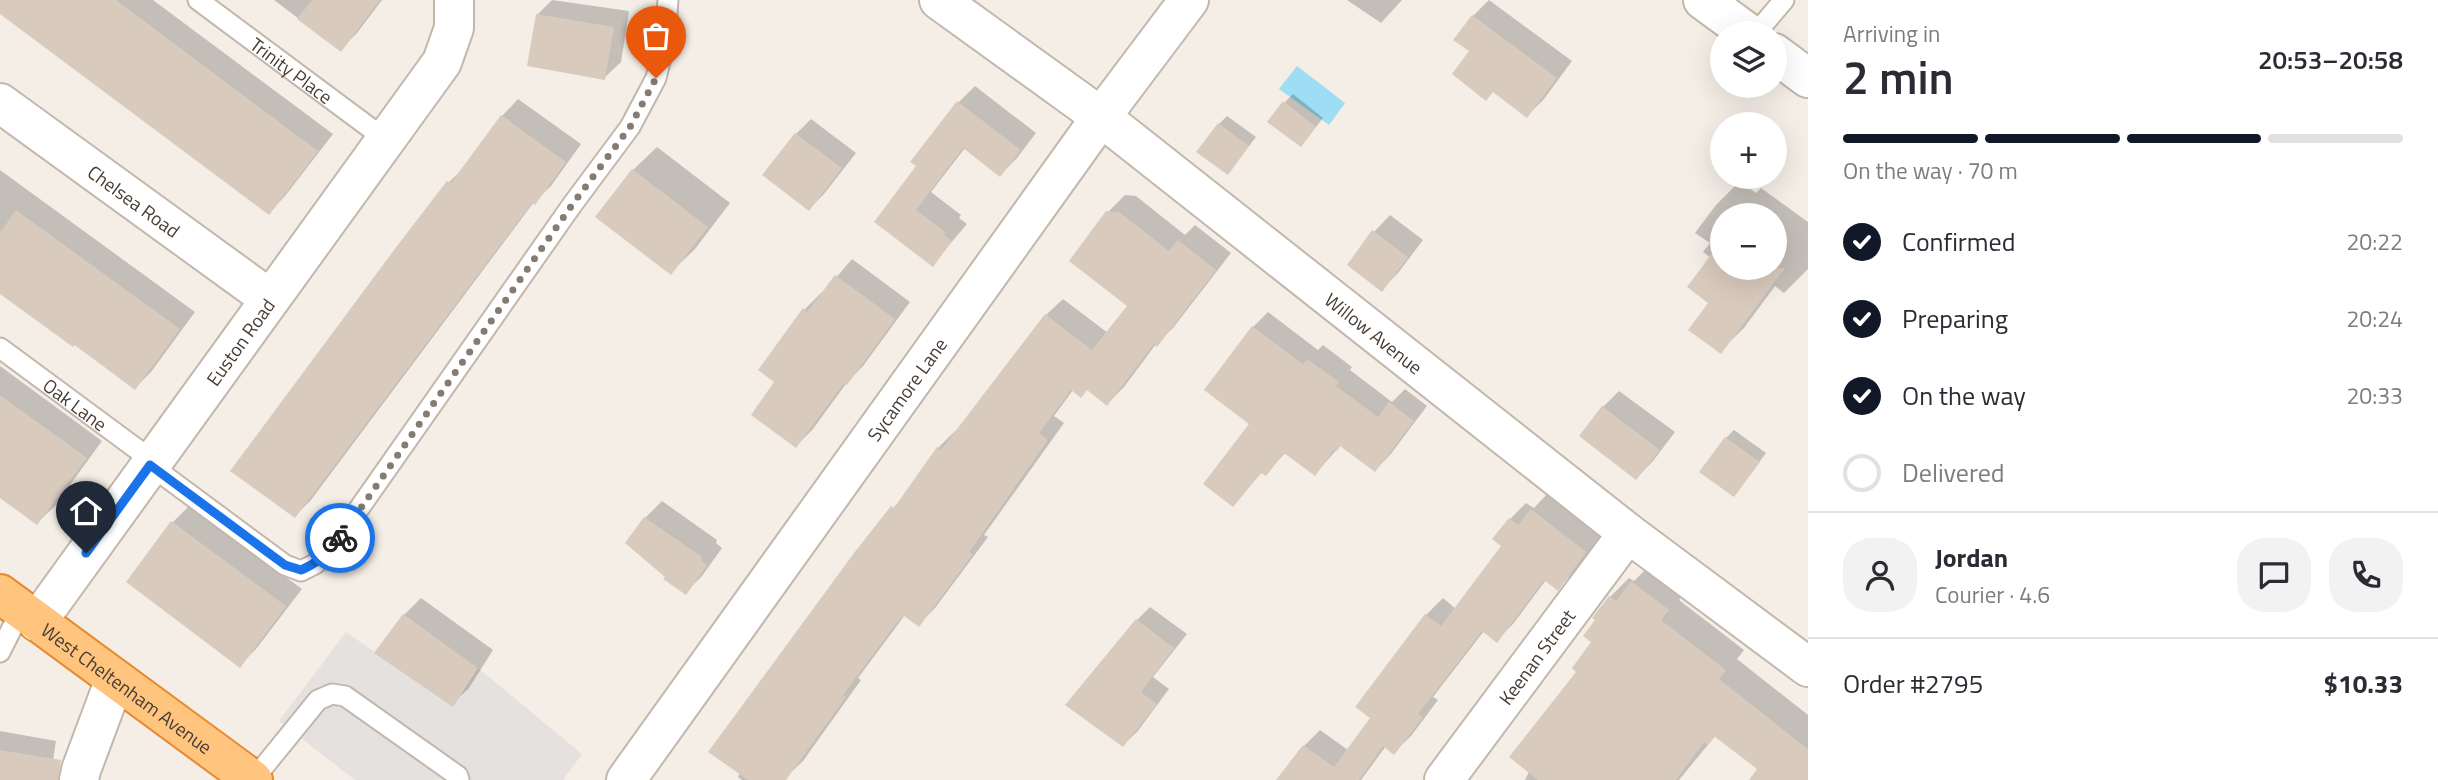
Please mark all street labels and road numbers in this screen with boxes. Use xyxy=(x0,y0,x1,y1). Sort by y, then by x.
street label: Trinity Place xyxy=(245,29,339,110)
street label: Chelsea Road xyxy=(82,157,187,244)
street label: Willow Avenue xyxy=(1319,285,1430,381)
street label: Euston Road xyxy=(198,292,281,391)
street label: Sycamore Lane xyxy=(859,331,953,447)
street label: Oak Lane xyxy=(37,370,114,437)
street label: Keenan Street xyxy=(1491,602,1582,710)
street label: West Cheltenham Avenue xyxy=(36,615,219,760)

